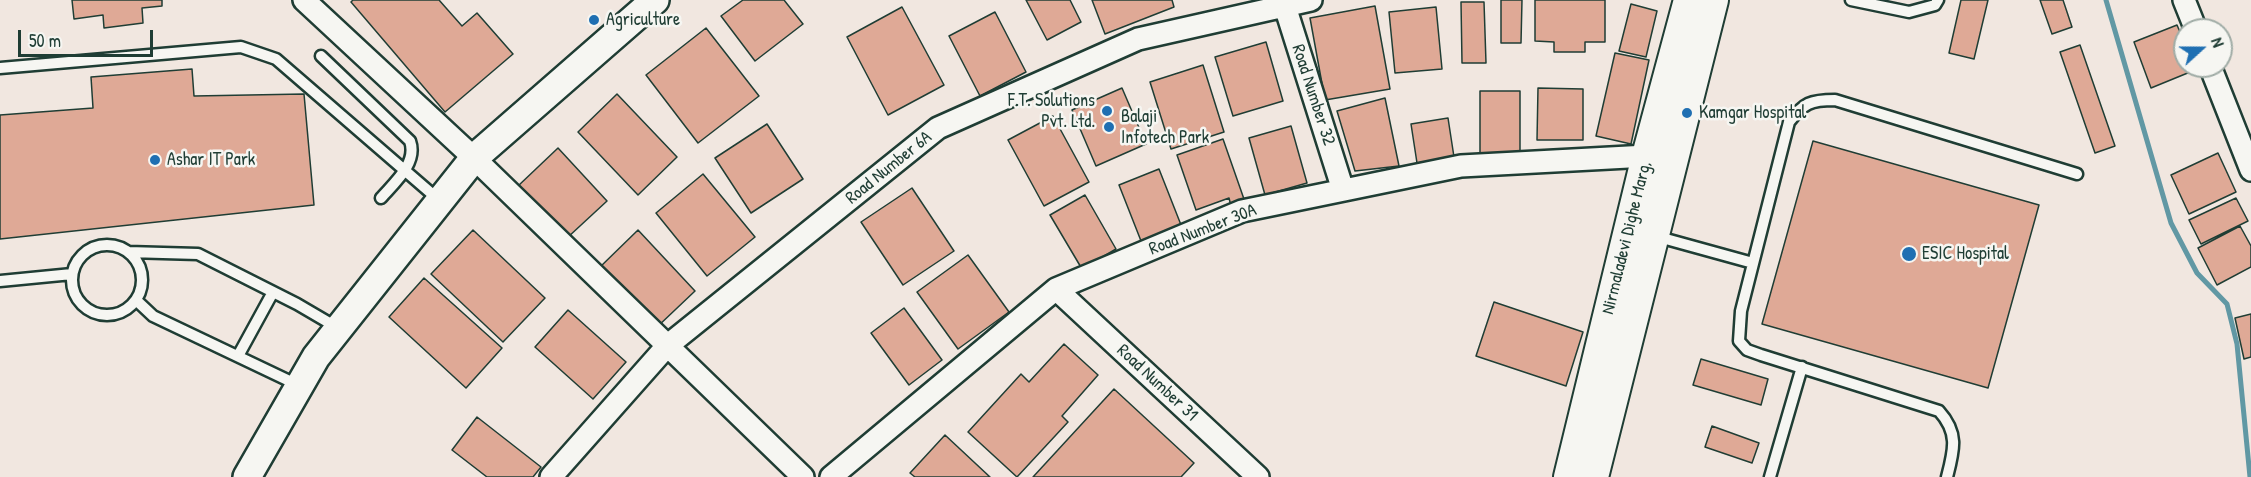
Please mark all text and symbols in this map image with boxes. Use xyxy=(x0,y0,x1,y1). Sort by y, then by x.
place label: Agriculture xyxy=(606,9,680,31)
marker: Agriculture xyxy=(587,13,601,27)
scale bar xyxy=(21,18,156,56)
north arrow xyxy=(2173,18,2233,78)
text: 50 m xyxy=(29,28,61,53)
text: N xyxy=(2206,34,2230,50)
street label: Road Number 32 xyxy=(1287,42,1339,148)
place label: F.T. Solutions Pvt. Ltd. xyxy=(1008,90,1095,132)
place label: Kamgar Hospital xyxy=(1699,102,1806,124)
marker: F.T. Solutions Pvt. Ltd. xyxy=(1100,104,1114,118)
place label: Balaji Infotech Park xyxy=(1121,106,1209,148)
marker: Kamgar Hospital xyxy=(1680,106,1694,120)
marker: Balaji Infotech Park xyxy=(1102,120,1116,134)
street label: Road Number 6A xyxy=(842,127,936,209)
place label: Ashar IT Park xyxy=(167,149,255,171)
marker: Ashar IT Park xyxy=(148,153,162,167)
street label: Nirmaladevi Dighe Marg, xyxy=(1598,159,1656,317)
street label: Road Number 30A xyxy=(1146,200,1260,260)
place label: ESIC Hospital xyxy=(1922,243,2009,265)
marker: ESIC Hospital xyxy=(1900,245,1918,263)
street label: Road Number 31 xyxy=(1112,340,1202,426)

